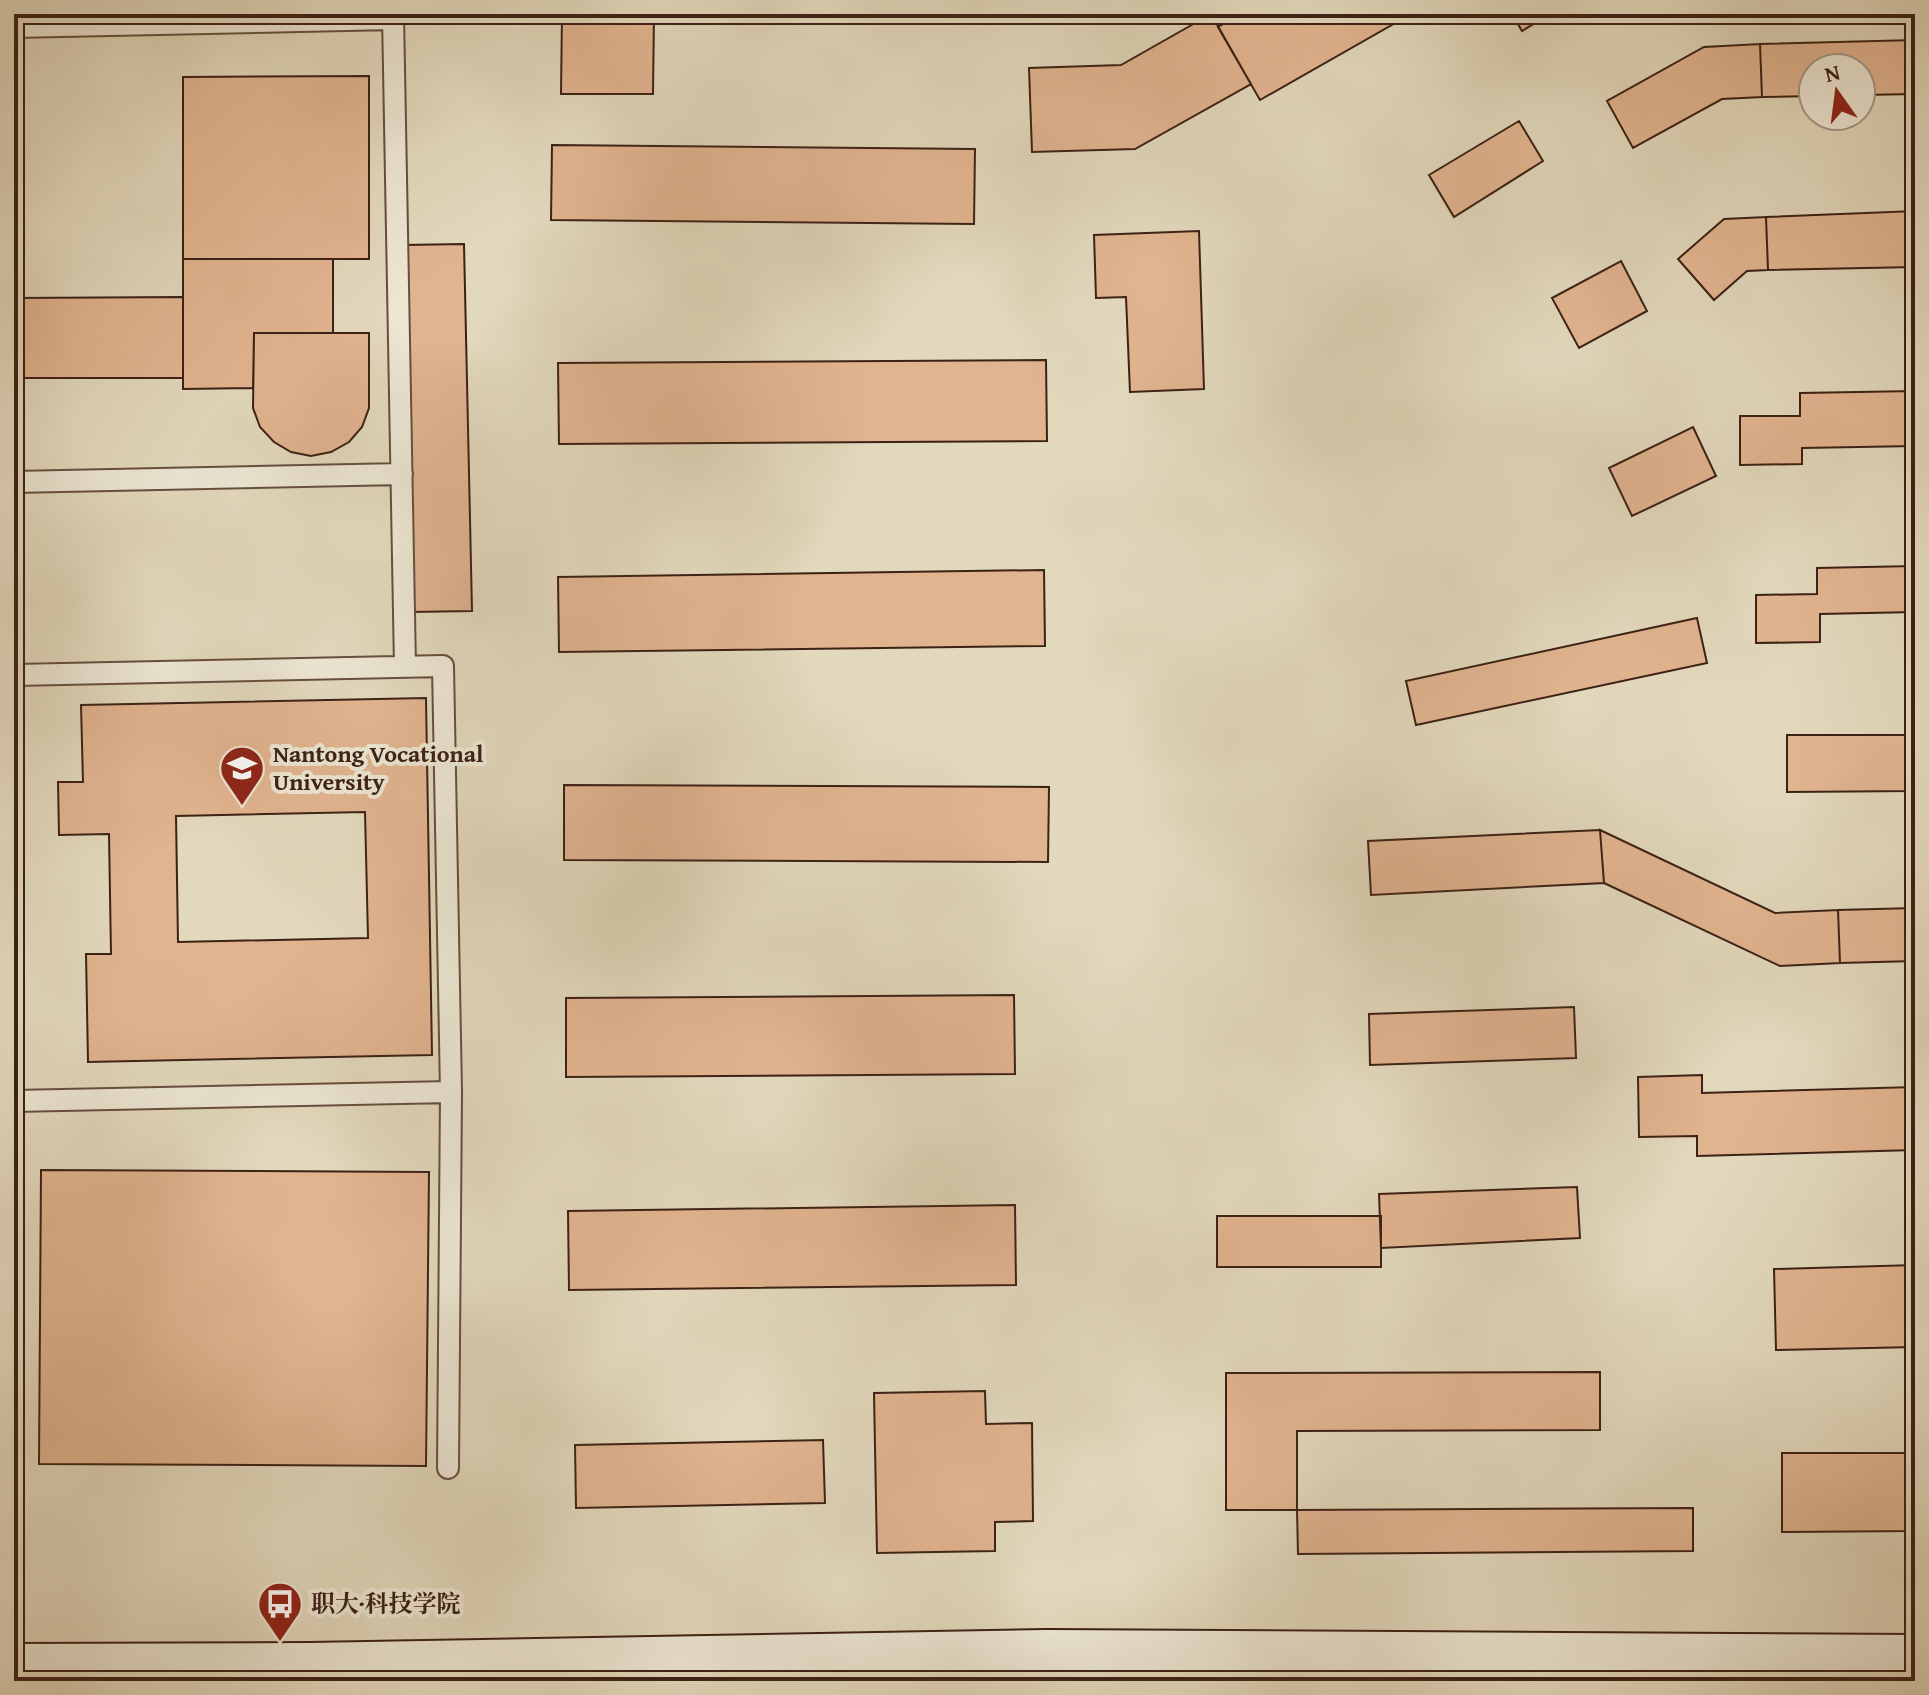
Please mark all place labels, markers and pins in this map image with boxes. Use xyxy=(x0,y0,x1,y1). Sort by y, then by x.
place label: Nantong Vocational University xyxy=(273,736,484,799)
school or university icon: Nantong Vocational University xyxy=(218,744,266,807)
bus stop icon: 职大·科技学院 xyxy=(256,1580,304,1643)
place label: 职大·科技学院 xyxy=(311,1586,460,1621)

